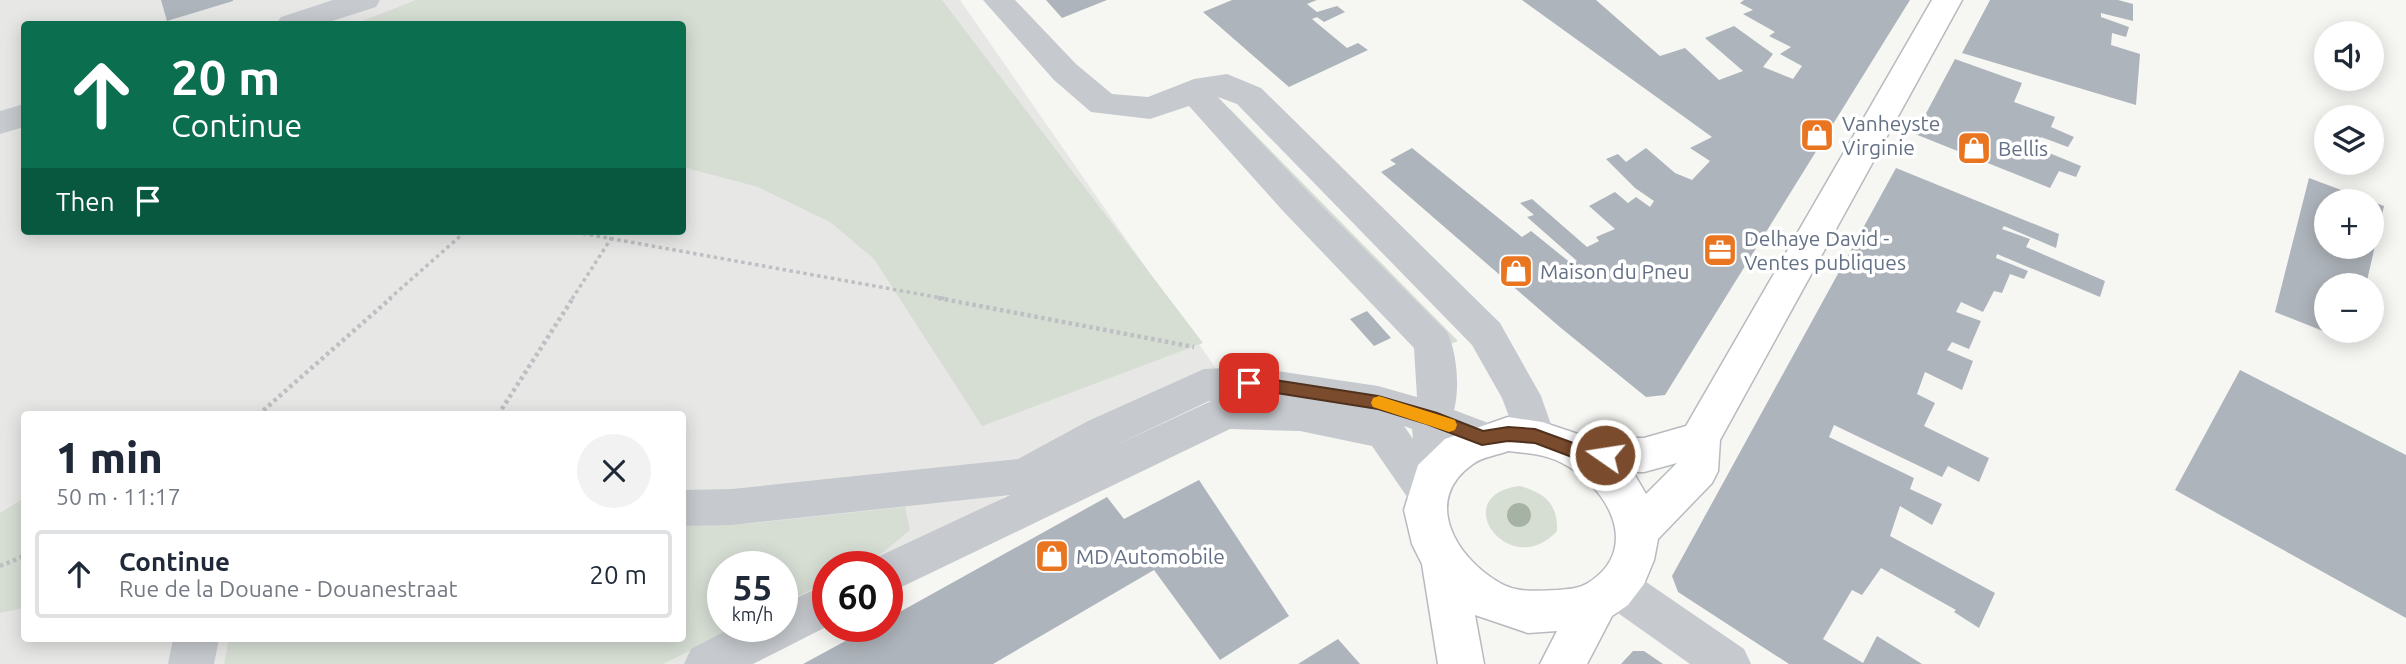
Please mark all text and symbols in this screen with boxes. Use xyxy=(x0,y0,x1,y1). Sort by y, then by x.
map controls xyxy=(2314,21,2384,343)
button: sound xyxy=(2314,21,2384,91)
icon: ahead xyxy=(56,49,147,140)
text: 20 m xyxy=(171,49,280,104)
button: layers xyxy=(2314,105,2384,175)
text: Continue xyxy=(171,107,302,143)
place label: Vanheyste Virginie xyxy=(1842,111,1940,159)
shop icon: Vanheyste Virginie xyxy=(1798,116,1836,154)
shop icon: Bellis xyxy=(1955,129,1993,167)
place label: Bellis xyxy=(1998,136,2048,160)
icon: arrive xyxy=(129,182,167,220)
text: Then xyxy=(56,187,115,216)
button: + xyxy=(2314,189,2384,259)
place label: Delhaye David - Ventes publiques xyxy=(1744,226,1906,274)
office icon: Delhaye David - Ventes publiques xyxy=(1701,231,1739,269)
shop icon: Maison du Pneu xyxy=(1497,252,1535,290)
place label: Maison du Pneu xyxy=(1540,259,1690,283)
button: − xyxy=(2314,273,2384,343)
pin xyxy=(1219,353,1279,413)
icon: arrive xyxy=(1230,364,1268,402)
position arrow xyxy=(1568,418,1642,492)
text: 1 min xyxy=(56,434,163,481)
button: close xyxy=(577,434,651,508)
text: 50 m · 11:17 xyxy=(56,484,181,509)
shop icon: MD Automobile xyxy=(1033,537,1071,575)
place label: MD Automobile xyxy=(1076,544,1225,568)
text: Continue xyxy=(119,547,230,576)
speed limit sign: 60 xyxy=(812,551,903,642)
icon: ahead xyxy=(60,555,98,593)
text: 20 m xyxy=(589,560,647,589)
text: 55 xyxy=(733,567,772,607)
text: Rue de la Douane - Douanestraat xyxy=(119,576,458,601)
text: km/h xyxy=(732,604,773,624)

